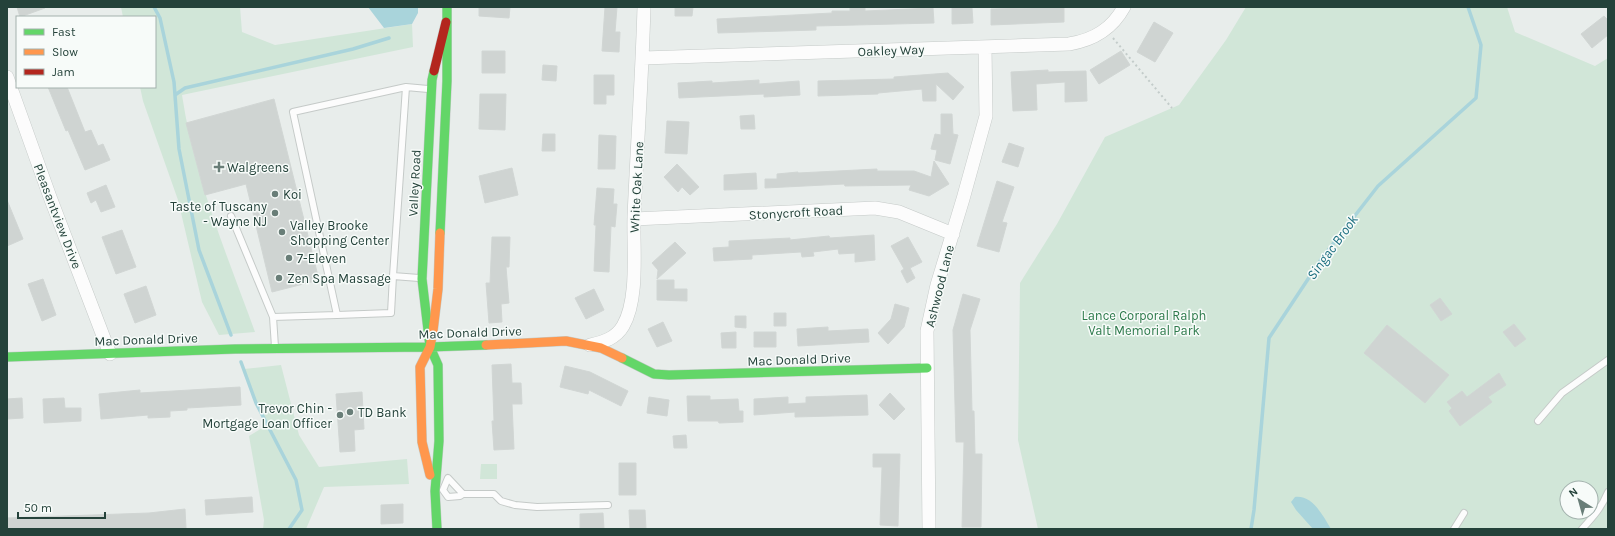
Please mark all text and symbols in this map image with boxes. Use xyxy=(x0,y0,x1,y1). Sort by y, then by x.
legend xyxy=(16,16,156,88)
text: Fast xyxy=(52,25,76,39)
street label: Oakley Way xyxy=(857,42,925,59)
text: Slow xyxy=(52,45,78,59)
text: Jam xyxy=(52,65,75,79)
street label: White Oak Lane xyxy=(627,141,646,233)
street label: Valley Road xyxy=(405,149,424,217)
place label: Walgreens xyxy=(227,160,289,175)
street label: Pleasantview Drive xyxy=(31,162,85,271)
marker: Walgreens xyxy=(214,162,224,172)
place label: Koi xyxy=(283,187,302,202)
marker: Koi xyxy=(270,189,280,199)
place label: Taste of Tuscany - Wayne NJ xyxy=(170,199,267,229)
street label: Stonycroft Road xyxy=(748,203,844,222)
marker: Taste of Tuscany - Wayne NJ xyxy=(270,208,280,218)
water label: Singac Brook xyxy=(1303,211,1362,283)
place label: Valley Brooke Shopping Center xyxy=(290,218,389,248)
marker: Valley Brooke Shopping Center xyxy=(277,227,287,237)
street label: Ashwood Lane xyxy=(922,243,957,329)
place label: 7-Eleven xyxy=(297,251,346,266)
marker: 7-Eleven xyxy=(284,253,294,263)
place label: Zen Spa Massage xyxy=(287,271,391,286)
marker: Zen Spa Massage xyxy=(274,273,284,283)
park label: Lance Corporal Ralph Valt Memorial Park xyxy=(1082,308,1206,338)
street label: Mac Donald Drive xyxy=(418,323,522,342)
street label: Mac Donald Drive xyxy=(94,330,198,349)
street label: Mac Donald Drive xyxy=(747,350,851,369)
place label: Trevor Chin - Mortgage Loan Officer xyxy=(202,401,332,431)
place label: TD Bank xyxy=(358,405,407,420)
marker: TD Bank xyxy=(345,407,355,417)
marker: Trevor Chin - Mortgage Loan Officer xyxy=(335,410,345,420)
north arrow xyxy=(1559,480,1599,520)
text: N xyxy=(1566,485,1580,500)
scale bar xyxy=(18,494,105,520)
text: 50 m xyxy=(24,501,52,515)

